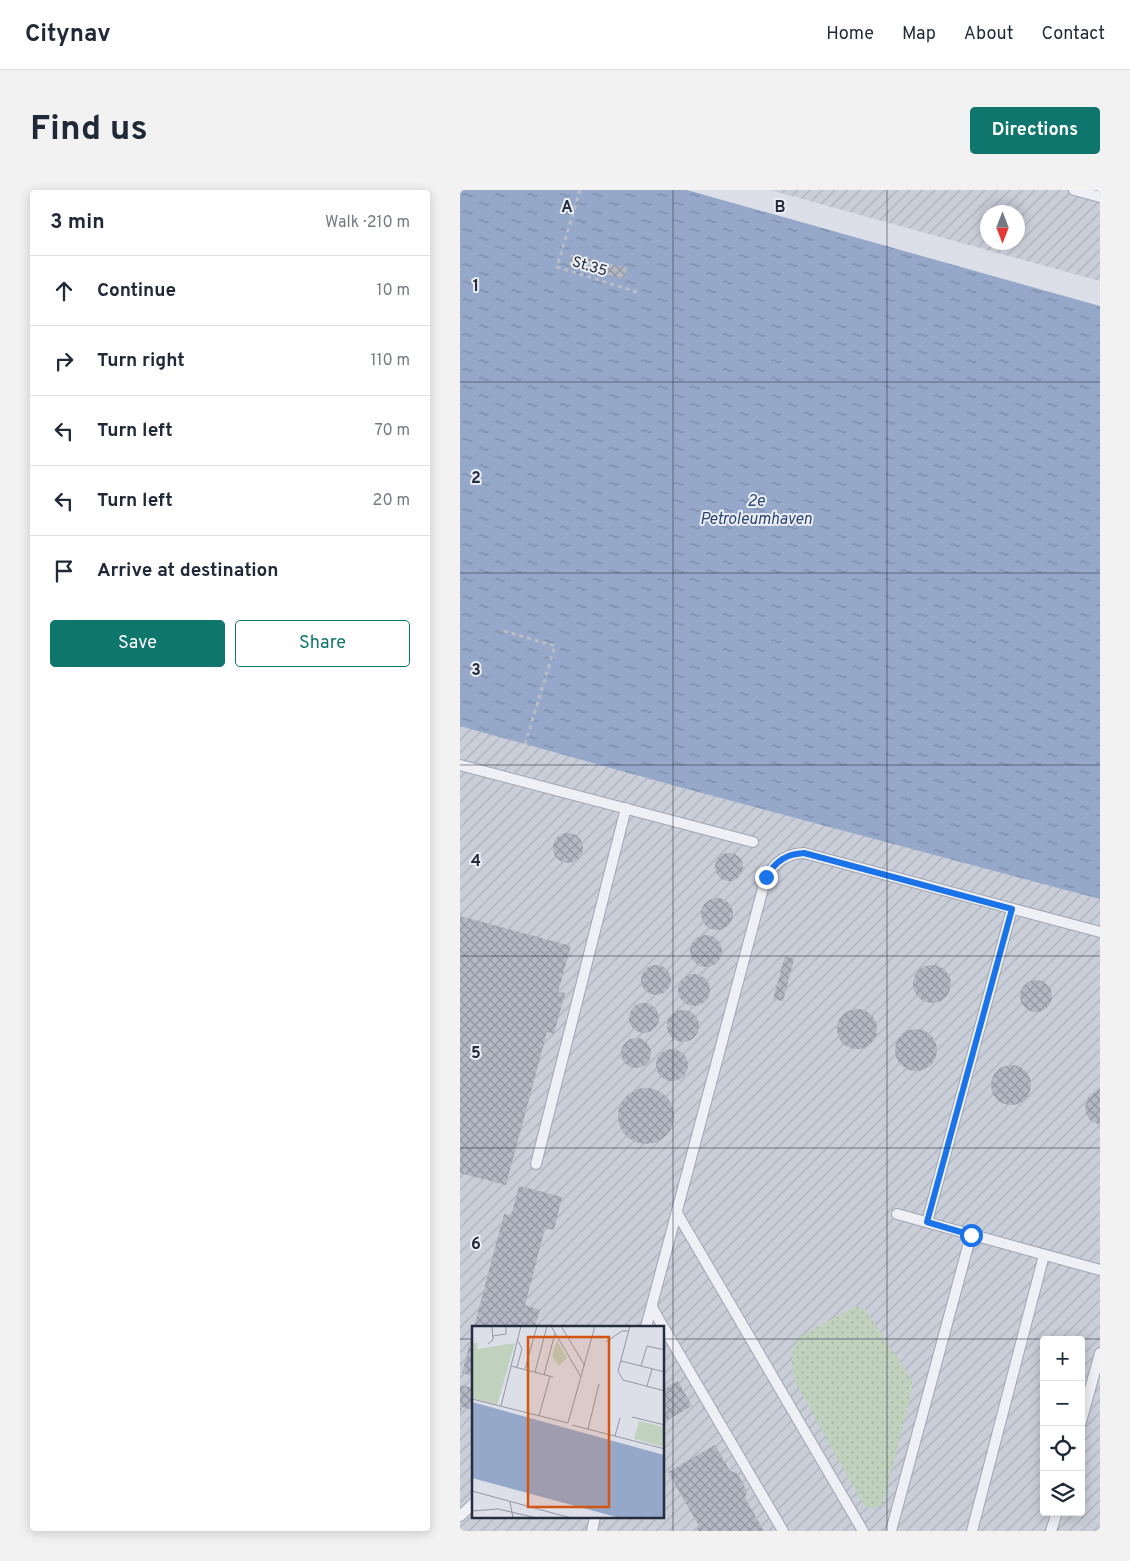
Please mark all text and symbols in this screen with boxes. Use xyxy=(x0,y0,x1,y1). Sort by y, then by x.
text: Citynav xyxy=(25,20,111,50)
text: Home xyxy=(826,23,874,46)
text: Map xyxy=(902,23,936,46)
text: About xyxy=(964,23,1013,46)
text: Contact xyxy=(1041,23,1105,46)
button: Directions xyxy=(970,107,1100,154)
text: Find us xyxy=(30,108,148,152)
text: A xyxy=(561,198,573,218)
text: B xyxy=(774,198,786,218)
north arrow xyxy=(980,205,1025,250)
text: 3 min xyxy=(50,209,105,236)
text: Walk · 210 m xyxy=(325,213,410,233)
street label: St.35 xyxy=(570,253,610,282)
icon: ahead xyxy=(50,277,78,305)
text: 1 xyxy=(473,277,479,297)
text: Continue xyxy=(97,279,176,303)
text: 10 m xyxy=(376,281,410,301)
icon: right xyxy=(50,347,78,375)
text: Turn right xyxy=(97,349,185,373)
text: 110 m xyxy=(370,351,410,371)
icon: left xyxy=(50,417,78,445)
text: Turn left xyxy=(97,419,173,443)
text: 70 m xyxy=(375,421,410,441)
text: 2 xyxy=(471,469,481,489)
icon: left xyxy=(50,487,78,515)
text: Turn left xyxy=(97,489,173,513)
text: 20 m xyxy=(373,491,410,511)
water label: 2e Petroleumhaven xyxy=(700,492,812,530)
icon: arrive xyxy=(50,557,78,585)
text: Arrive at destination xyxy=(97,559,278,583)
button: Save xyxy=(50,620,225,667)
button: Share xyxy=(235,620,410,667)
text: 3 xyxy=(471,661,481,681)
text: 4 xyxy=(471,852,481,872)
route end xyxy=(755,866,778,889)
text: 5 xyxy=(471,1044,481,1064)
route start xyxy=(960,1224,983,1247)
text: 6 xyxy=(471,1235,481,1255)
inset map xyxy=(472,1326,665,1518)
map controls xyxy=(1040,1336,1085,1516)
button: + xyxy=(1040,1336,1085,1381)
button: − xyxy=(1040,1381,1085,1426)
button: locate xyxy=(1040,1426,1085,1471)
button: layers xyxy=(1040,1471,1085,1516)

